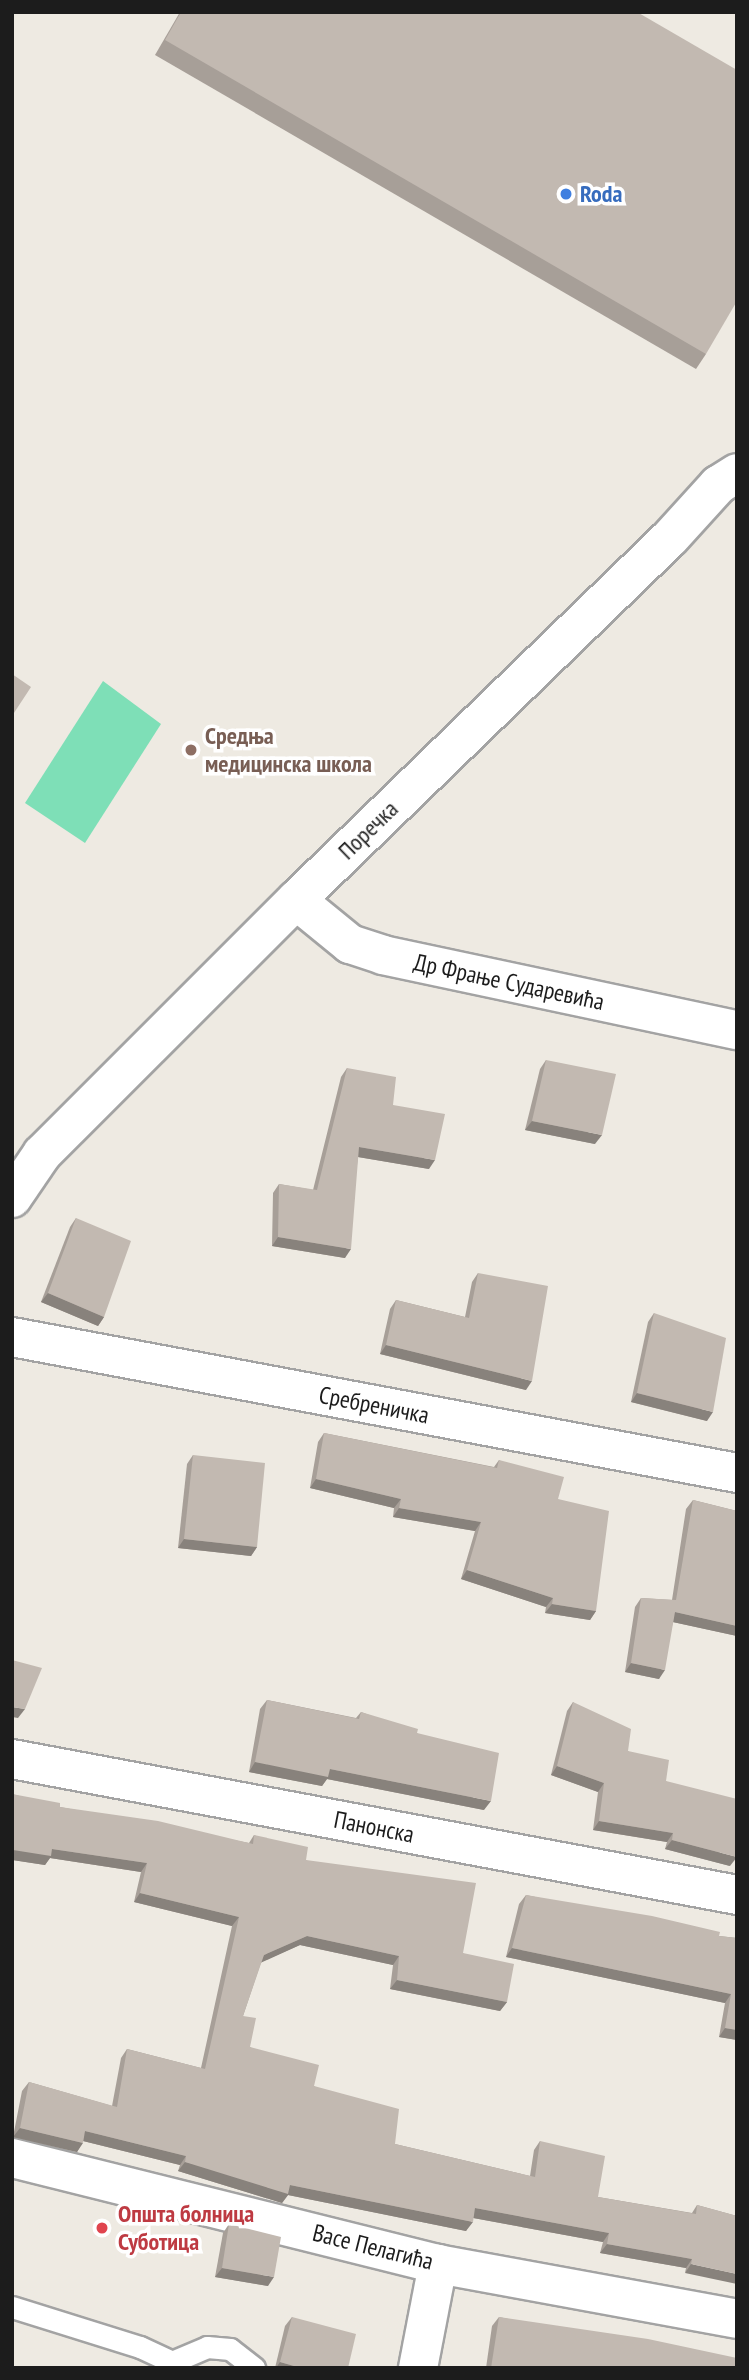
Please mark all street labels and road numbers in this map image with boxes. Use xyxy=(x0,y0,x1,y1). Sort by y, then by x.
street label: Поречка xyxy=(332,795,404,865)
street label: Др Фрање Сударевића xyxy=(411,948,607,1016)
street label: Сребреничка xyxy=(317,1380,431,1430)
street label: Панонска xyxy=(332,1805,416,1849)
street label: Васе Пелагића xyxy=(310,2218,436,2276)

